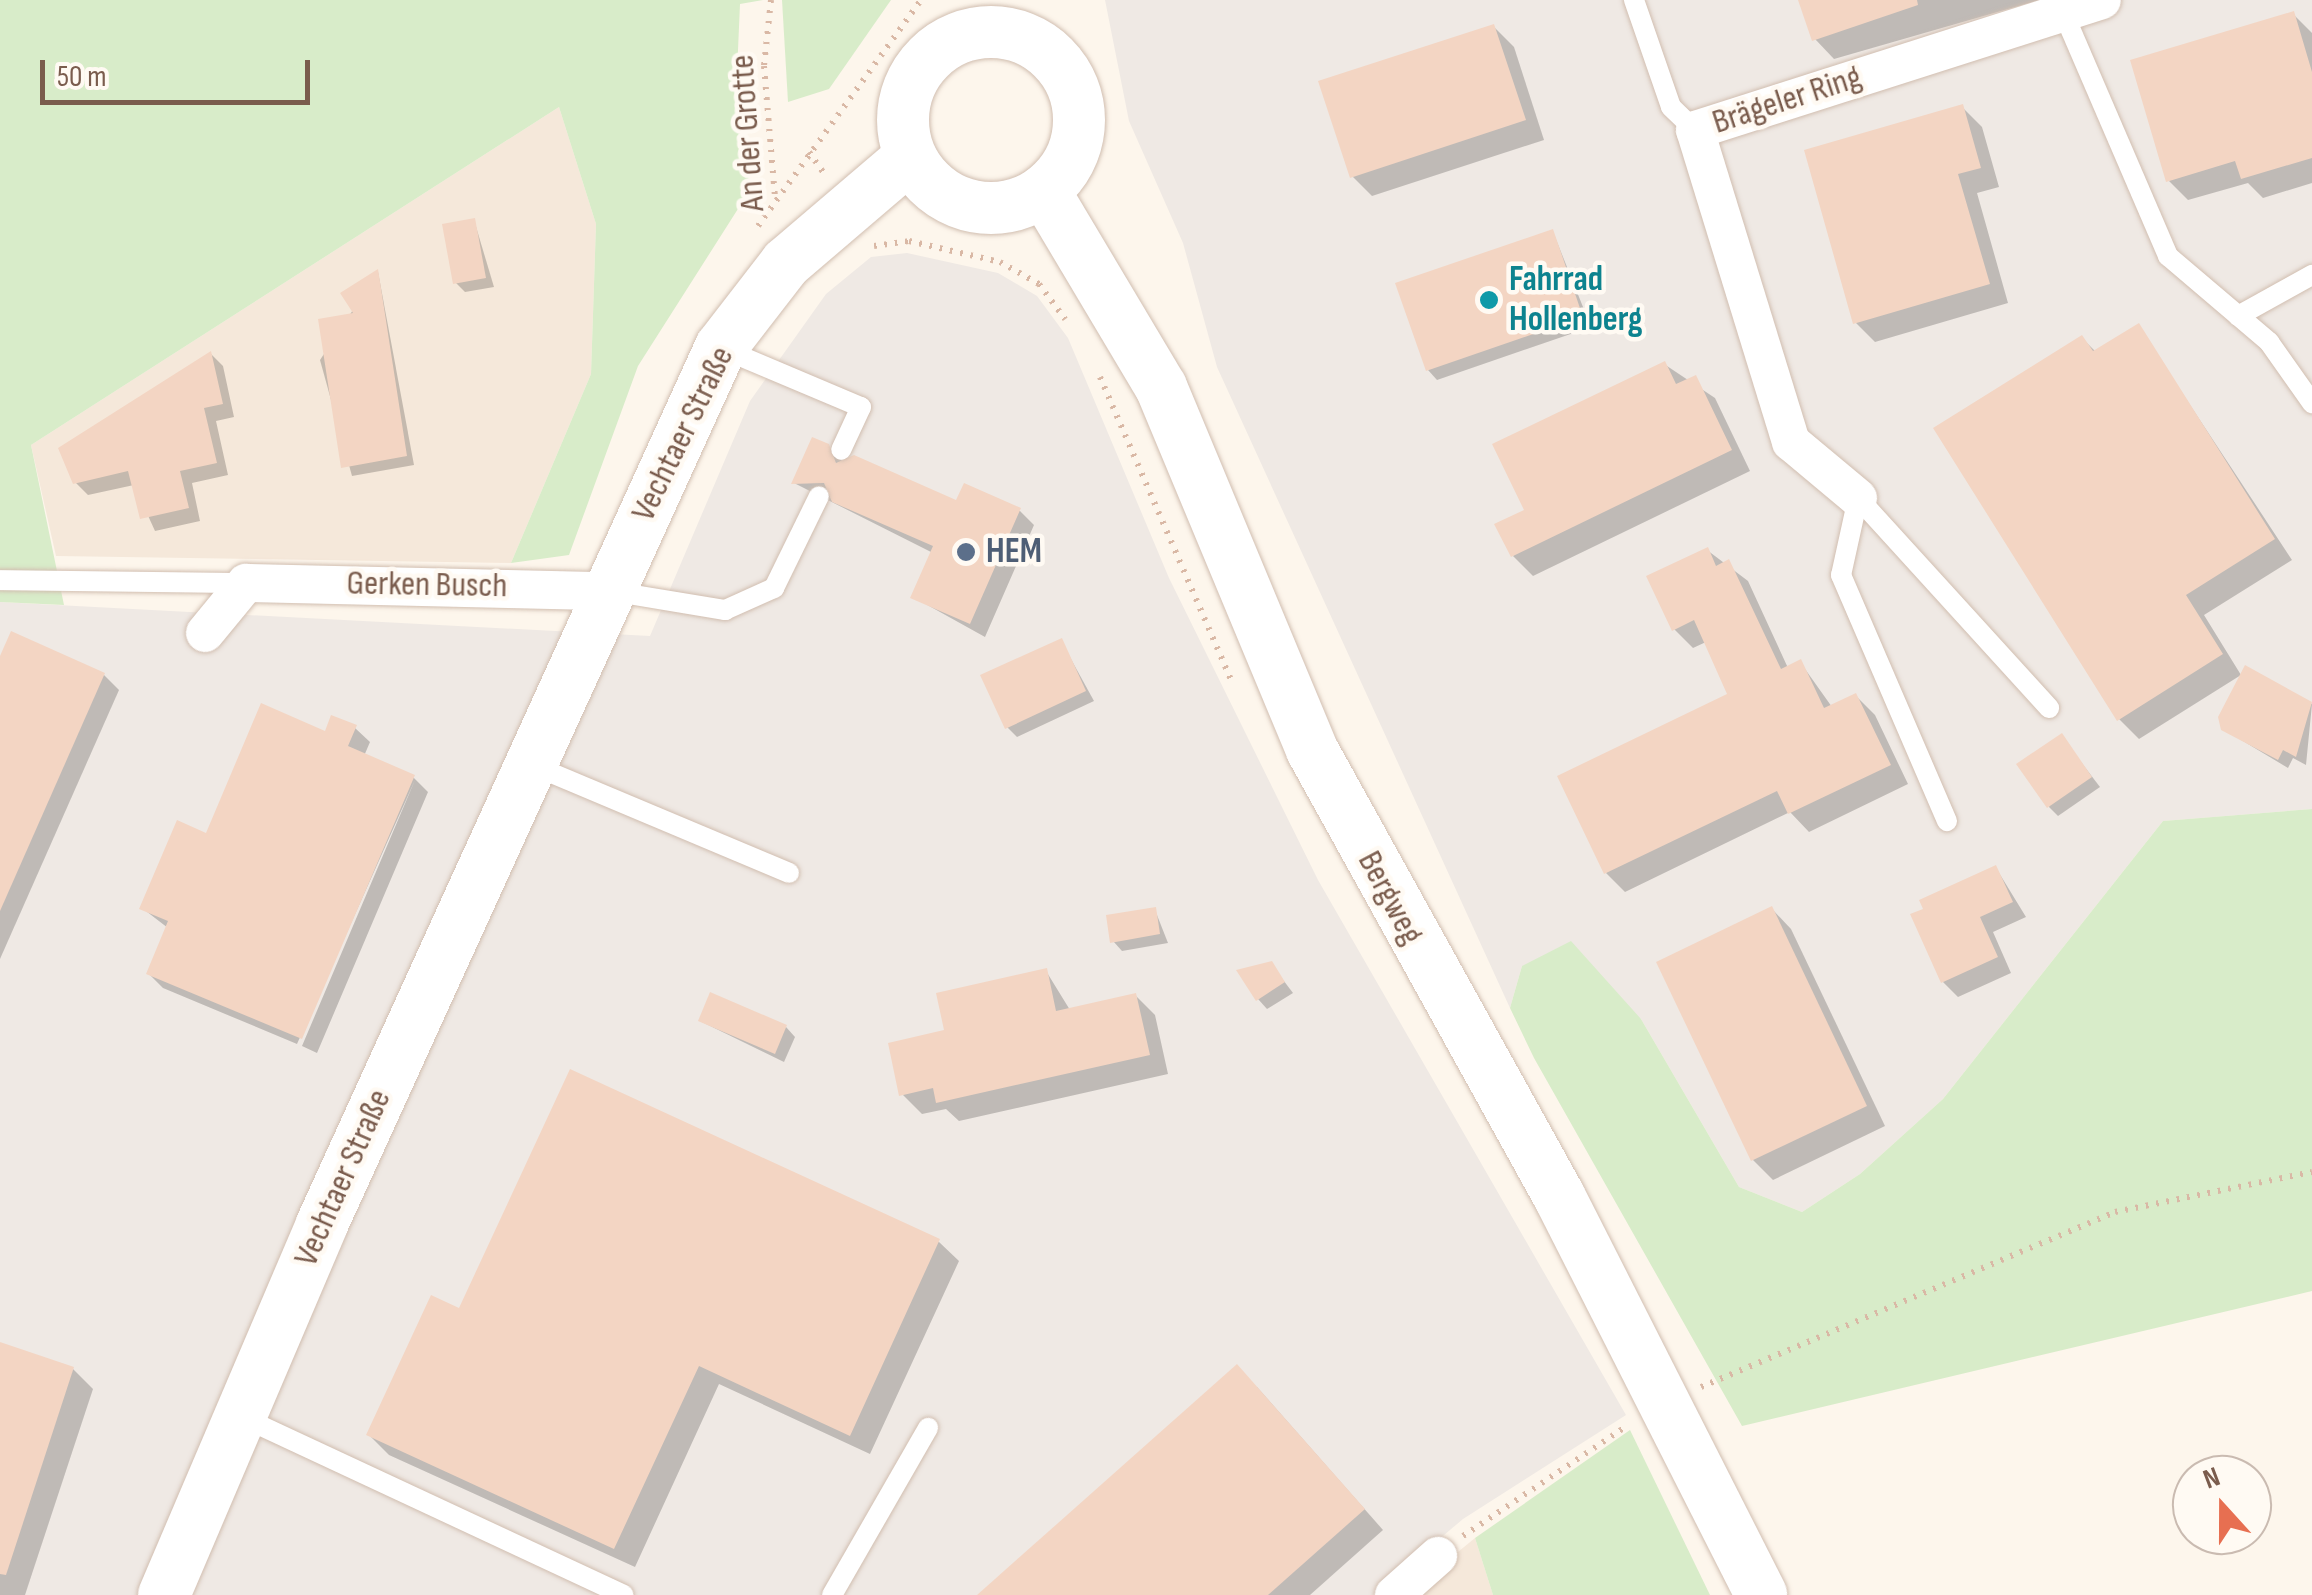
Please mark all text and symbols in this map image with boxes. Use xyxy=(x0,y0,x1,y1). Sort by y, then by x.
scale bar xyxy=(45,40,315,102)
street label: An der Grotte xyxy=(722,53,774,213)
street label: Brägeler Ring xyxy=(1707,56,1867,144)
text: 50 m xyxy=(57,59,106,95)
place label: Fahrrad Hollenberg xyxy=(1509,259,1643,341)
marker: Fahrrad Hollenberg xyxy=(1478,289,1500,311)
street label: Vechtaer Straße xyxy=(623,340,743,528)
place label: HEM xyxy=(986,531,1042,573)
marker: HEM xyxy=(955,541,977,563)
street label: Gerken Busch xyxy=(346,563,508,607)
street label: Bergweg xyxy=(1348,844,1432,952)
street label: Vechtaer Straße xyxy=(285,1083,401,1273)
north arrow xyxy=(2172,1455,2272,1555)
text: N xyxy=(2199,1460,2225,1496)

